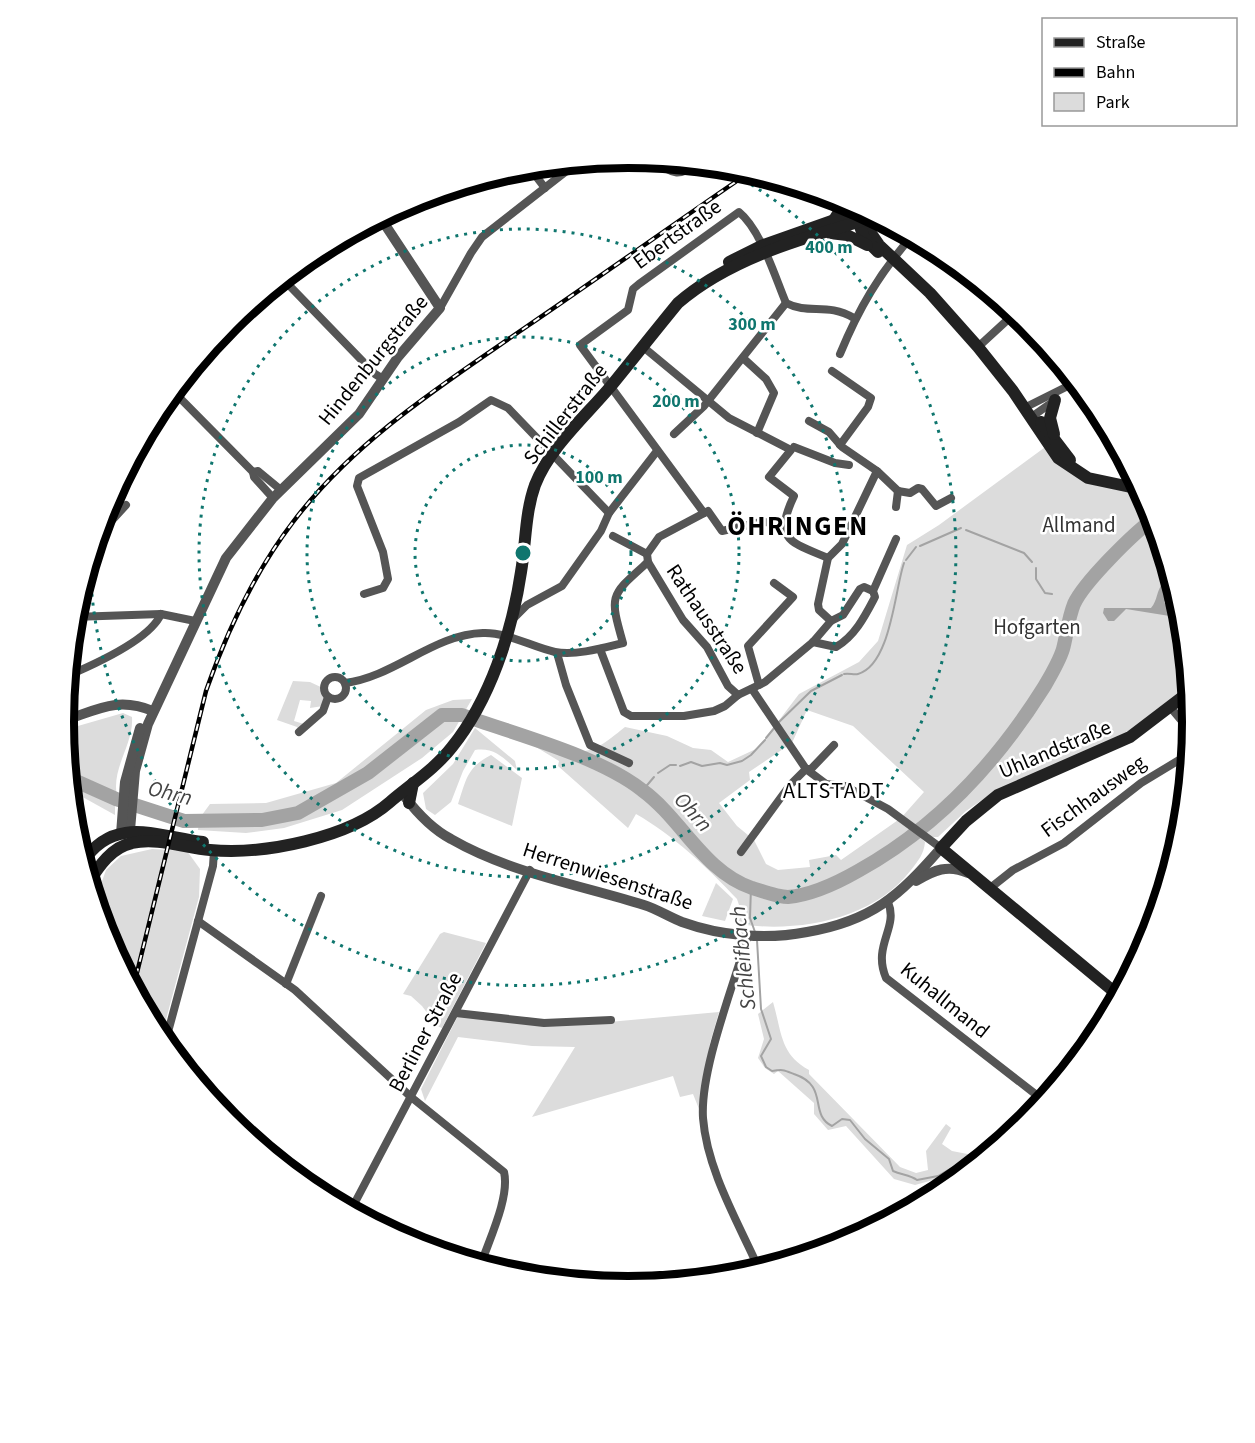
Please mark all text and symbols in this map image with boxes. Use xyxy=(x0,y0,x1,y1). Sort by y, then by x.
legend xyxy=(1042,18,1237,126)
text: Straße xyxy=(1096,30,1146,55)
text: Bahn xyxy=(1096,60,1135,85)
text: Park xyxy=(1096,90,1130,115)
street label: Ebertstraße xyxy=(627,192,727,276)
text: 400 m xyxy=(805,235,853,260)
street label: Hindenburgstraße xyxy=(311,288,435,432)
text: 300 m xyxy=(728,312,776,337)
street label: Schillerstraße xyxy=(516,357,614,471)
text: 200 m xyxy=(652,389,700,414)
text: 100 m xyxy=(575,465,623,490)
district label: ÖHRINGEN xyxy=(727,507,869,546)
park label: Allmand xyxy=(1042,510,1116,540)
centre of rings xyxy=(513,543,533,563)
street label: Rathausstraße xyxy=(659,558,755,680)
park label: Hofgarten xyxy=(993,612,1081,642)
street label: Uhlandstraße xyxy=(994,712,1116,786)
street label: Fischhausweg xyxy=(1034,747,1152,844)
water label: Ohrn xyxy=(145,772,195,814)
district label: ALTSTADT xyxy=(783,775,885,807)
water label: Ohrn xyxy=(666,785,720,839)
street label: Herrenwiesenstraße xyxy=(519,834,697,918)
water label: Schleifbach xyxy=(722,904,764,1012)
street label: Kuhallmand xyxy=(894,955,996,1045)
street label: Berliner Straße xyxy=(381,967,469,1097)

